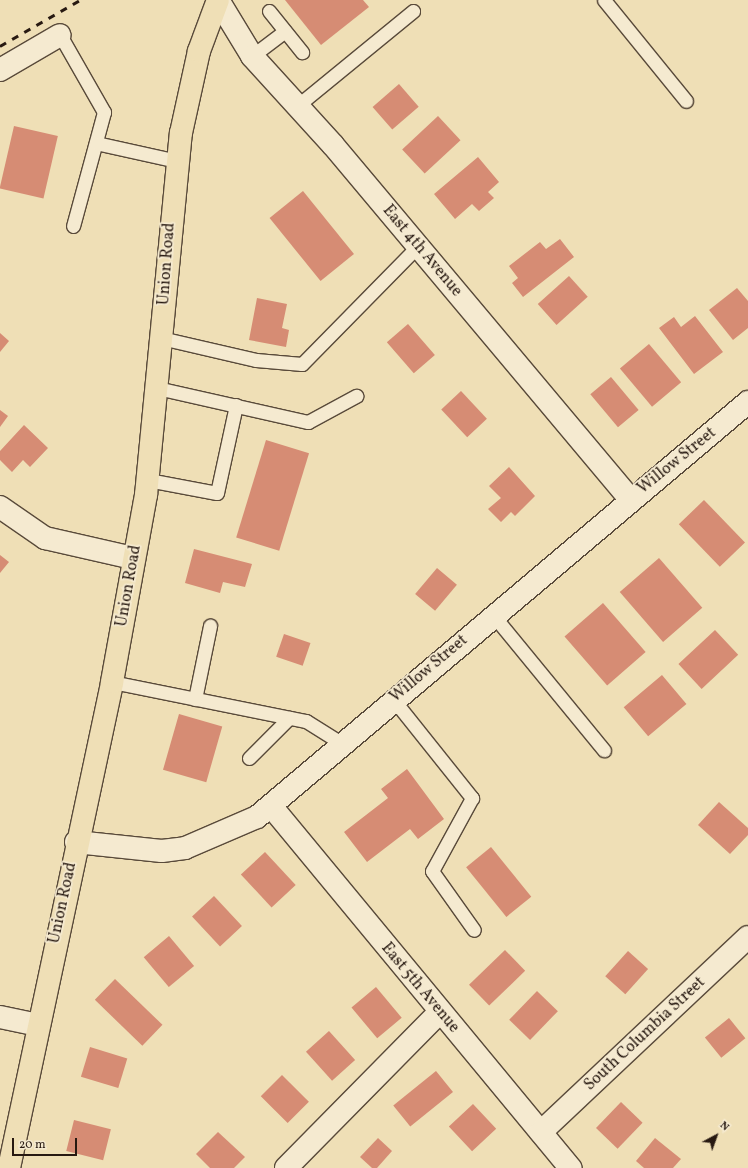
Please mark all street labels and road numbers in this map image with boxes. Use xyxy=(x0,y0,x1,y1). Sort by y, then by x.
street label: East 4th Avenue xyxy=(378,201,466,301)
street label: Union Road xyxy=(155,222,179,306)
street label: Willow Street xyxy=(634,423,720,499)
street label: Union Road xyxy=(112,544,146,628)
street label: Willow Street xyxy=(386,631,472,707)
street label: Union Road xyxy=(45,861,81,945)
street label: East 5th Avenue xyxy=(377,939,463,1037)
street label: South Columbia Street xyxy=(581,973,709,1095)

